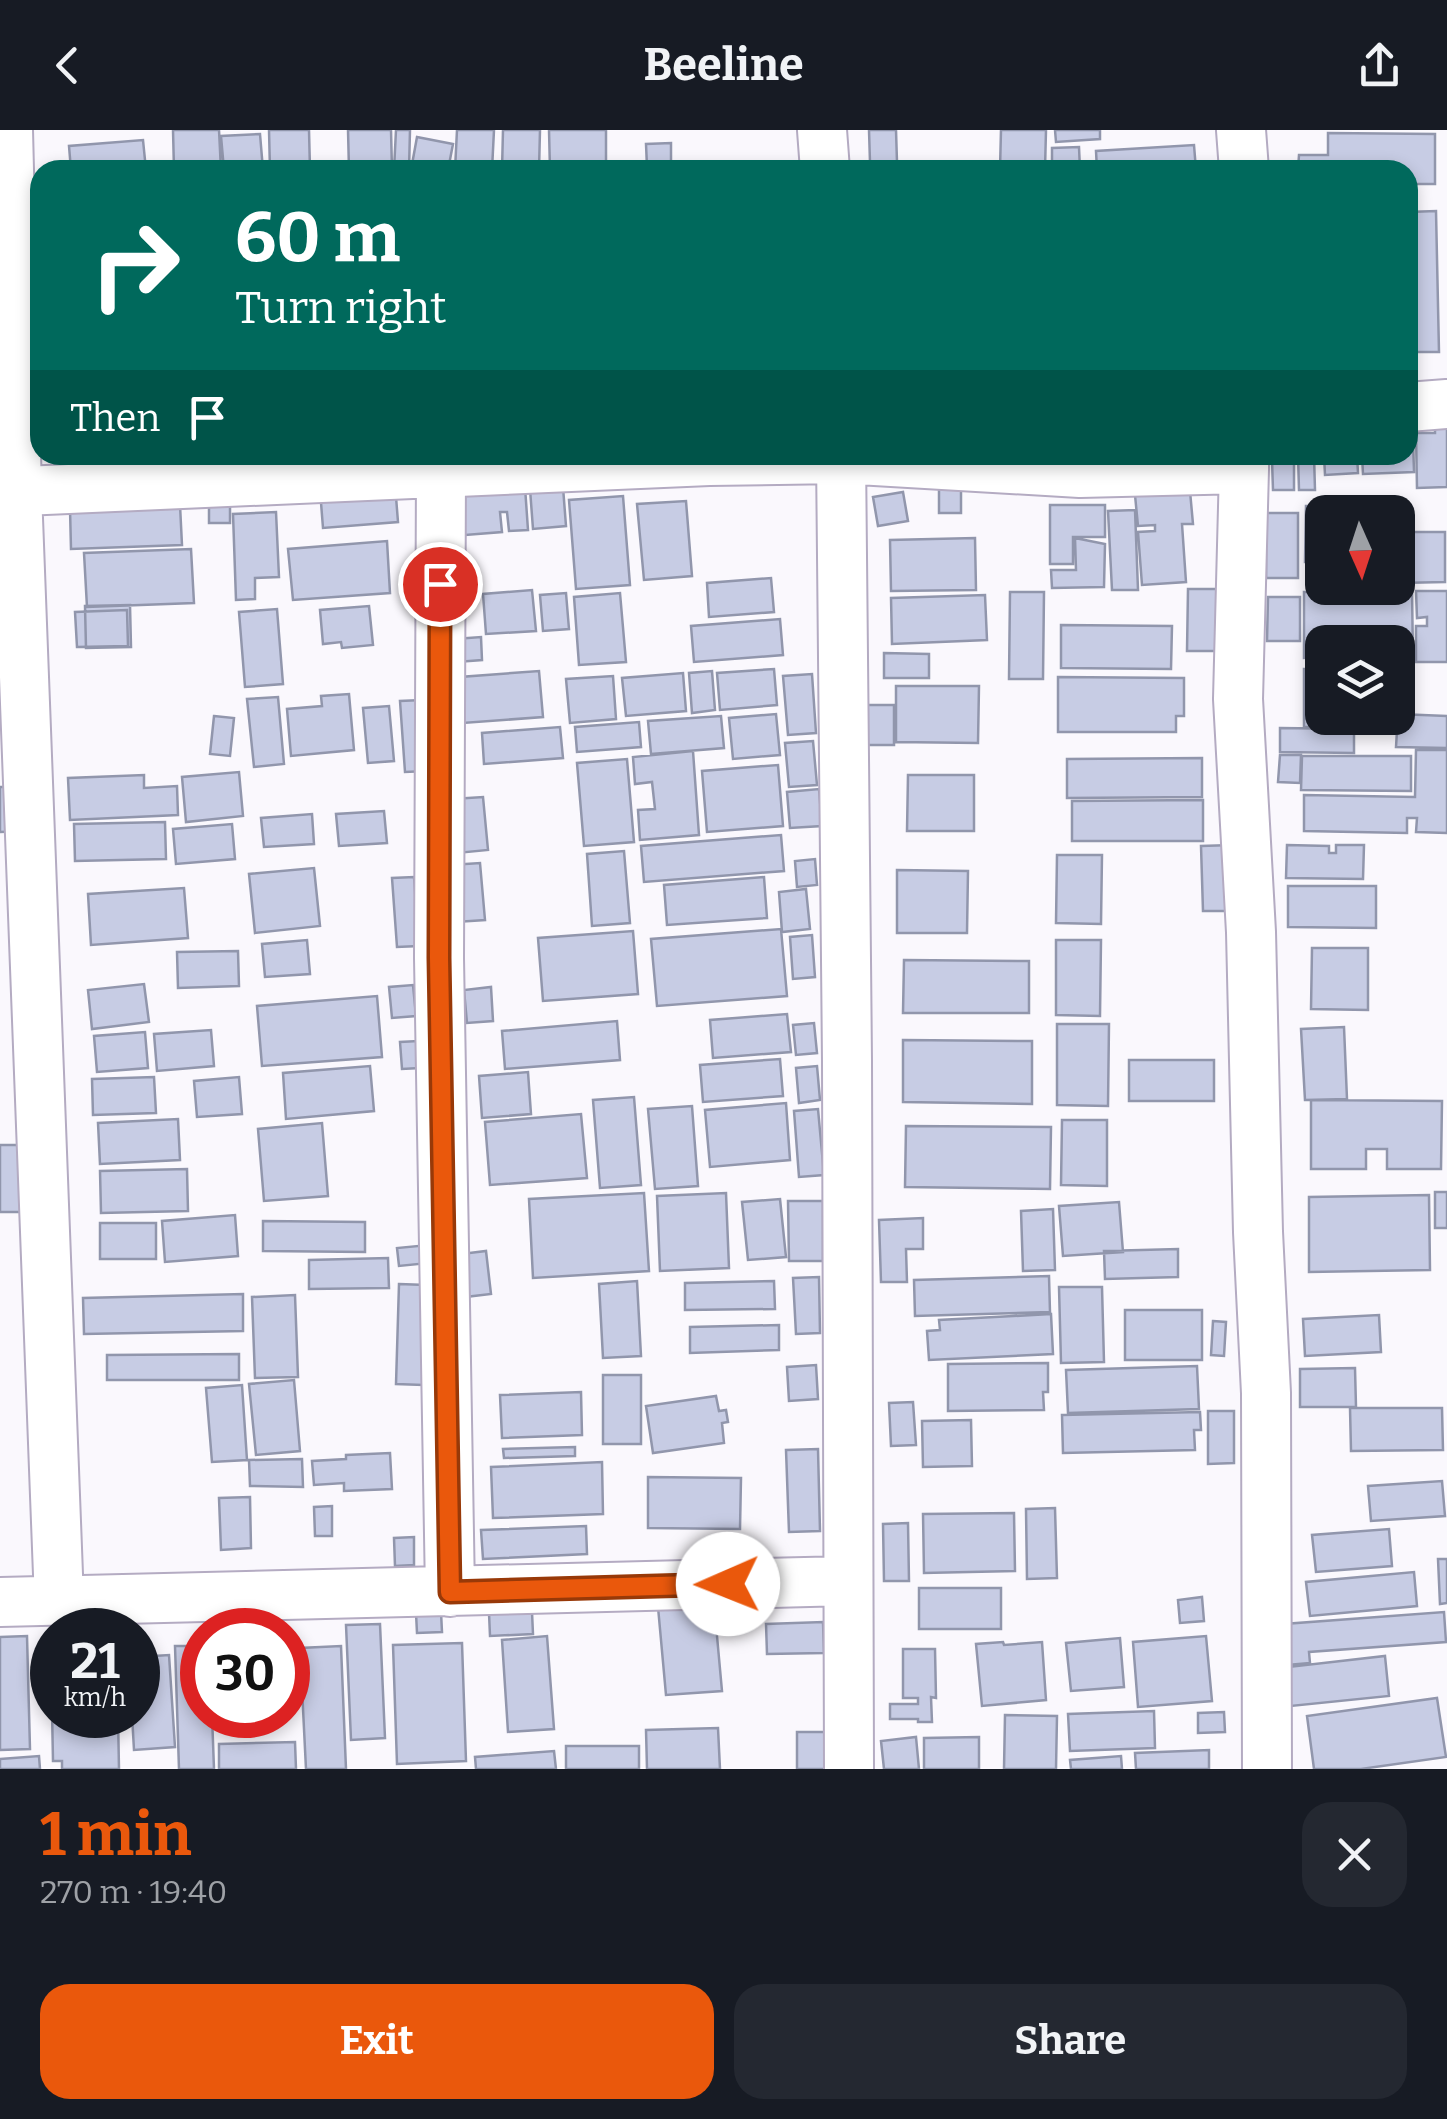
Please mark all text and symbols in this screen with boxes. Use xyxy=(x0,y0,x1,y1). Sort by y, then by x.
icon: back xyxy=(40,38,95,93)
text: Beeline xyxy=(643,38,804,92)
icon: share xyxy=(1352,38,1407,93)
text: 60 m xyxy=(235,196,400,280)
icon: right xyxy=(70,200,200,330)
text: Turn right xyxy=(235,281,447,335)
icon: arrive xyxy=(180,390,235,445)
text: Then xyxy=(70,395,160,441)
north arrow xyxy=(1305,495,1415,605)
map controls xyxy=(1305,495,1415,735)
pin xyxy=(398,542,483,627)
icon: arrive xyxy=(413,557,468,612)
button: layers xyxy=(1305,625,1415,735)
position arrow xyxy=(676,1532,780,1636)
speed limit sign: 30 xyxy=(180,1608,310,1738)
text: 21 xyxy=(70,1631,120,1691)
text: km/h xyxy=(64,1683,126,1713)
text: 1 min xyxy=(40,1799,192,1871)
button: close xyxy=(1302,1802,1407,1907)
text: 270 m · 19:40 xyxy=(40,1873,227,1911)
button: Exit xyxy=(40,1984,714,2099)
button: Share xyxy=(734,1984,1407,2099)

